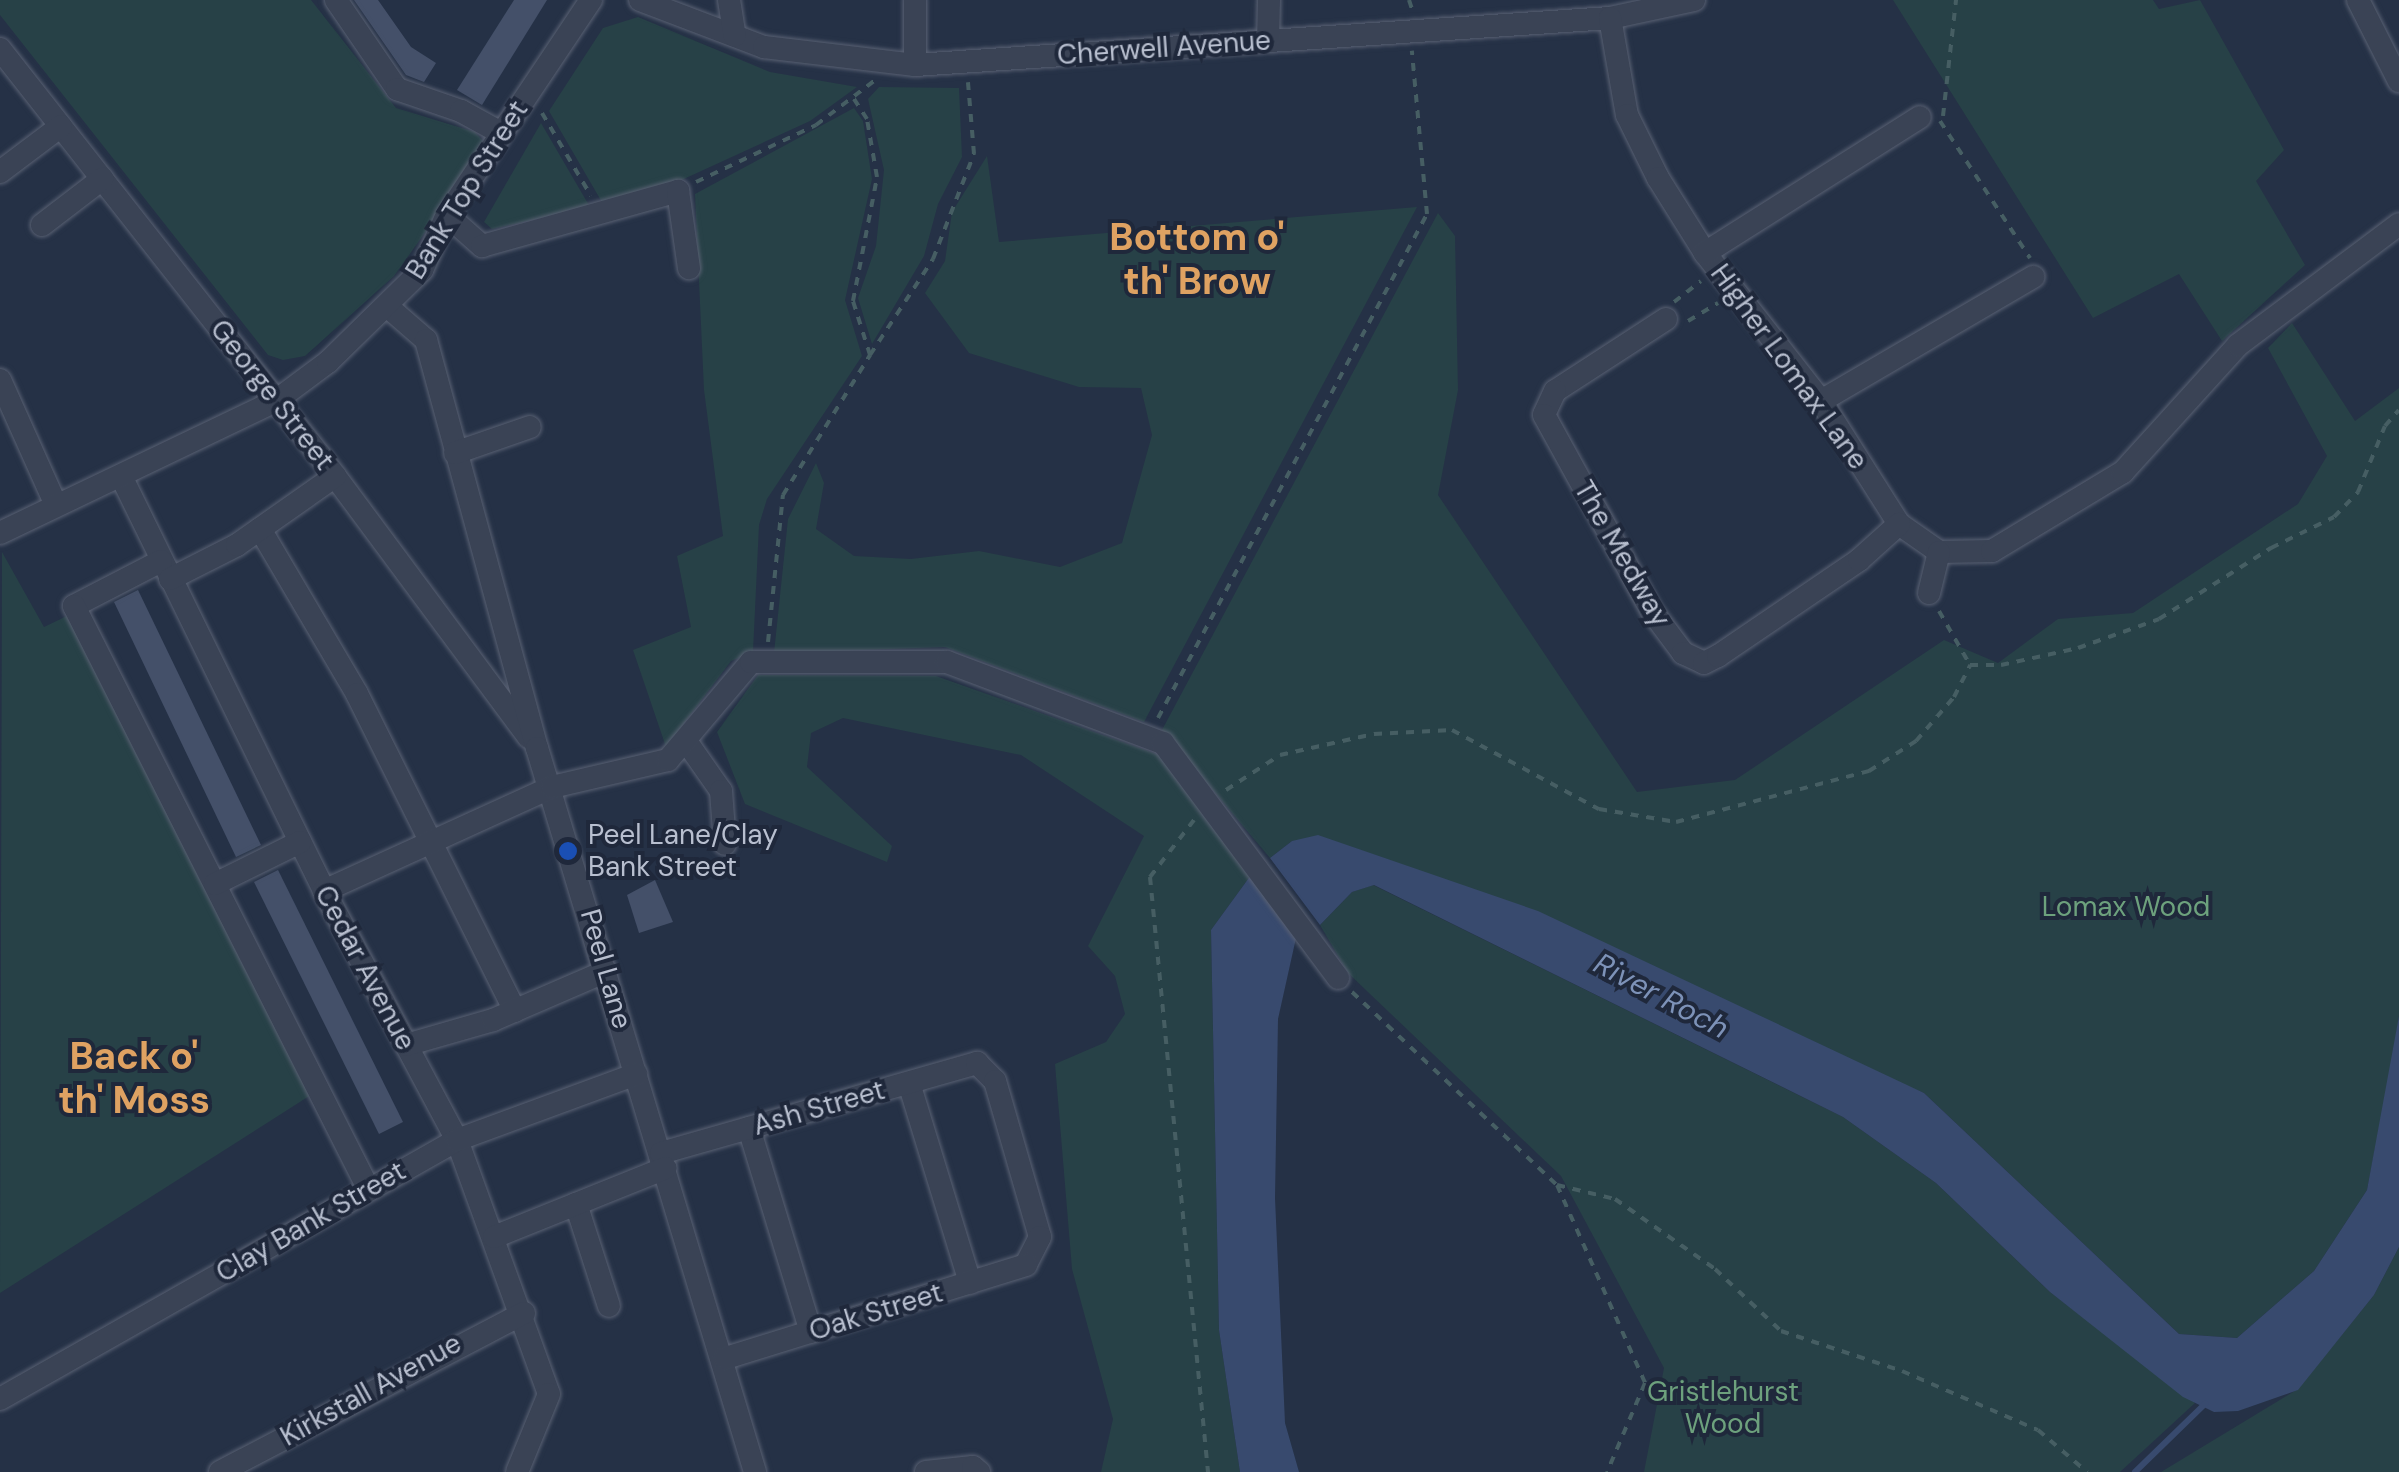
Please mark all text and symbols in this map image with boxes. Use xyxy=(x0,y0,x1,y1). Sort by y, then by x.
street label: Cherwell Avenue xyxy=(1056,24,1272,72)
street label: Bank Top Street xyxy=(399,95,535,285)
district label: Bottom o' th' Brow xyxy=(1109,215,1285,304)
street label: Higher Lomax Lane xyxy=(1703,258,1875,476)
street label: George Street xyxy=(203,313,341,477)
street label: The Medway xyxy=(1567,475,1677,633)
place label: Peel Lane/Clay Bank Street xyxy=(588,818,778,884)
marker: Peel Lane/Clay Bank Street xyxy=(557,840,579,862)
street label: Cedar Avenue xyxy=(308,880,422,1056)
park label: Lomax Wood xyxy=(2042,890,2210,924)
street label: Peel Lane xyxy=(573,905,639,1033)
water label: River Roch xyxy=(1588,946,1734,1046)
district label: Back o' th' Moss xyxy=(58,1034,210,1124)
street label: Ash Street xyxy=(749,1073,889,1143)
street label: Clay Bank Street xyxy=(210,1154,412,1290)
street label: Oak Street xyxy=(805,1276,947,1348)
street label: Kirkstall Avenue xyxy=(275,1326,467,1454)
park label: Gristlehurst Wood xyxy=(1647,1375,1799,1441)

